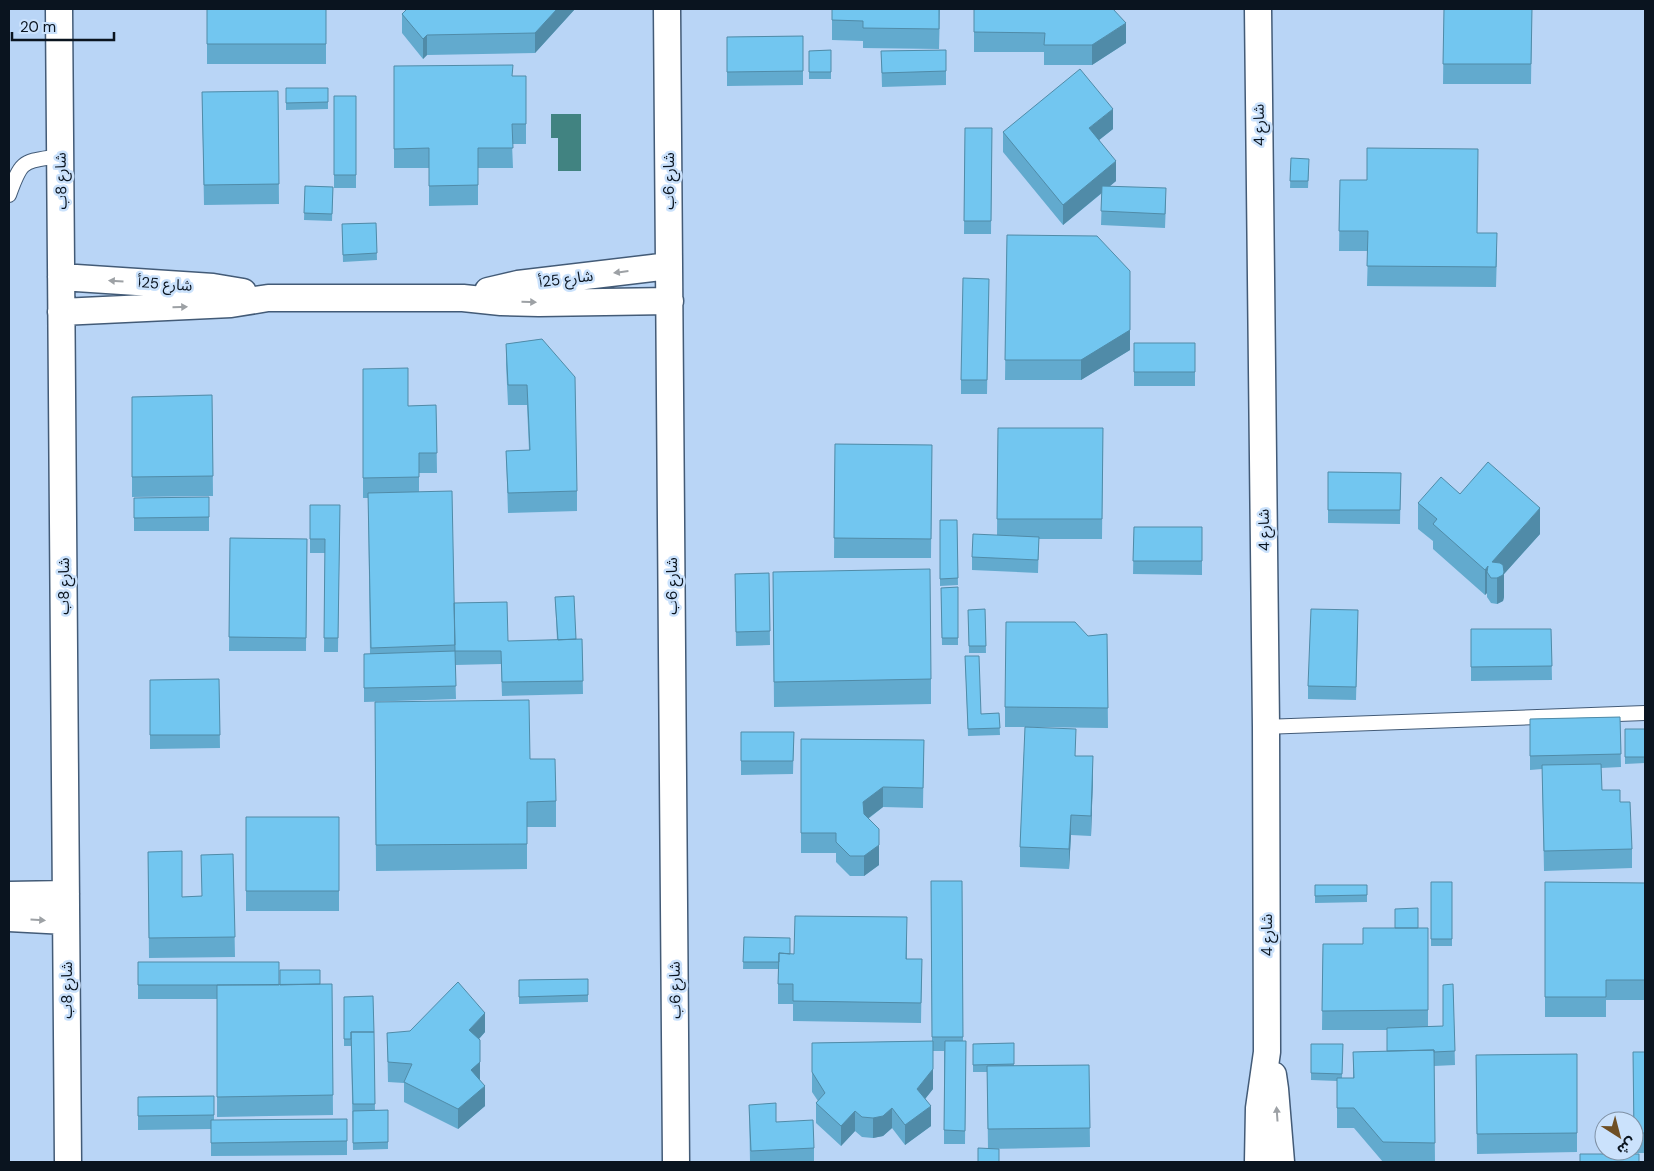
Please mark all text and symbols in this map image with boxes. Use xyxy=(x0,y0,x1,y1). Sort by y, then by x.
scale bar xyxy=(12,10,115,42)
text: 20 m xyxy=(20,17,56,37)
street label: شارع 4 xyxy=(1249,103,1271,146)
street label: شارع 8ب xyxy=(50,152,73,210)
street label: شارع 6ب xyxy=(659,152,681,210)
street label: شارع 25أ xyxy=(537,266,595,294)
one-way arrow xyxy=(612,268,628,276)
street label: شارع 25أ xyxy=(137,272,193,298)
one-way arrow xyxy=(107,276,123,284)
one-way arrow xyxy=(521,299,537,307)
one-way arrow xyxy=(172,303,188,311)
street label: شارع 4 xyxy=(1254,508,1276,551)
street label: شارع 8ب xyxy=(54,557,76,615)
street label: شارع 6ب xyxy=(662,557,684,615)
street label: شارع 4 xyxy=(1257,914,1279,956)
one-way arrow xyxy=(30,916,46,924)
street label: شارع 8ب xyxy=(57,961,79,1019)
street label: شارع 6ب xyxy=(664,961,688,1019)
one-way arrow xyxy=(1273,1105,1281,1121)
north arrow xyxy=(1594,1111,1644,1161)
text: ش xyxy=(1614,1134,1640,1159)

